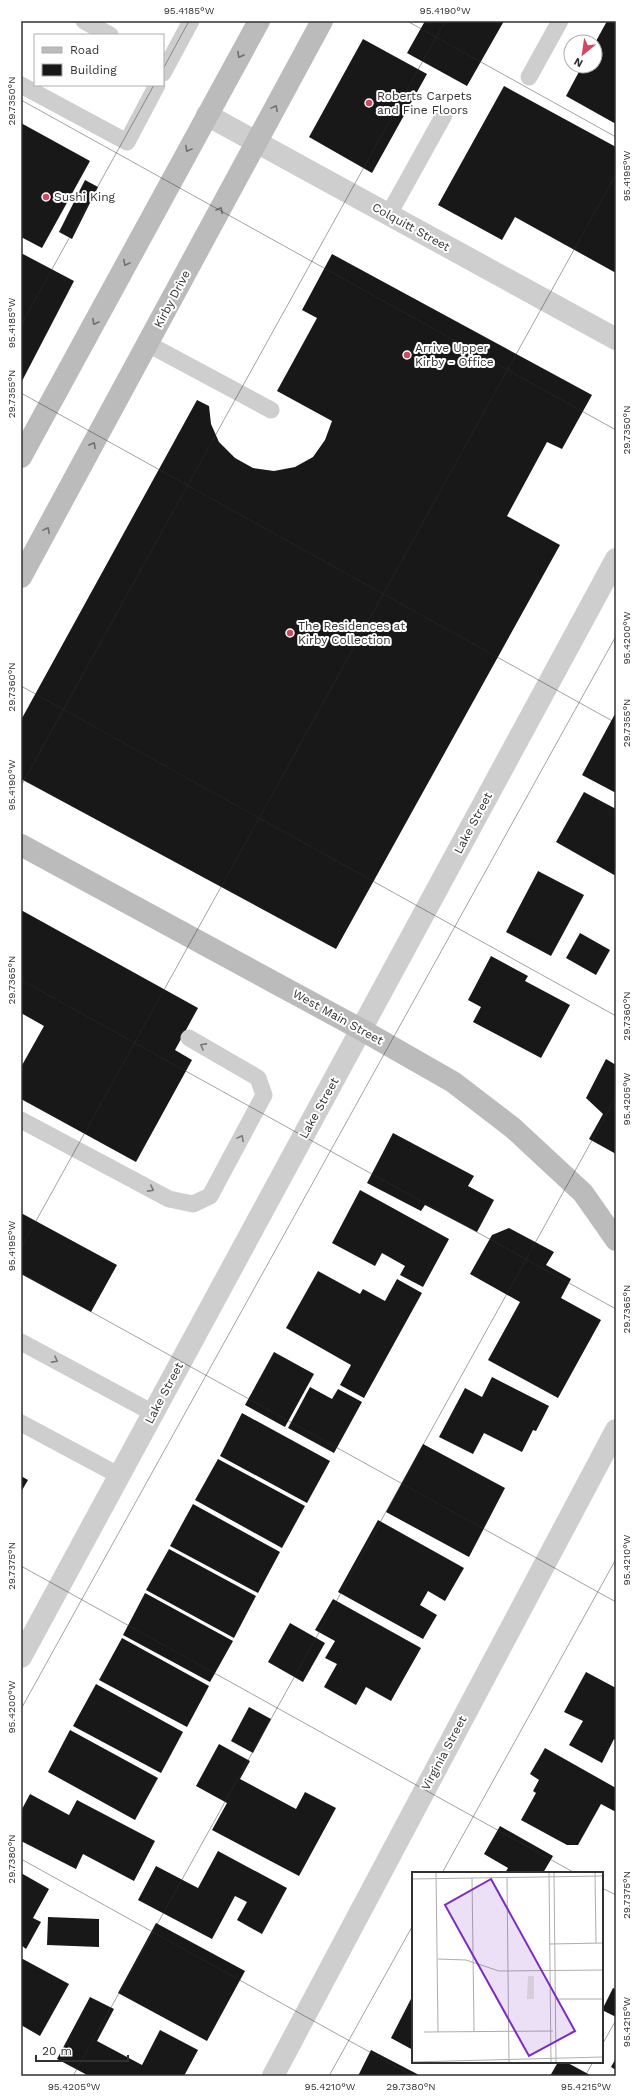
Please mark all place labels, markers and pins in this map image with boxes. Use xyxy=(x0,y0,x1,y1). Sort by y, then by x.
place label: Roberts Carpets and Fine Floors xyxy=(377,89,472,117)
marker: Roberts Carpets and Fine Floors xyxy=(364,98,374,108)
place label: Sushi King xyxy=(54,190,116,204)
marker: Sushi King xyxy=(41,192,51,202)
place label: Arrive Upper Kirby - Office xyxy=(415,341,494,369)
marker: Arrive Upper Kirby - Office xyxy=(402,350,412,360)
place label: The Residences at Kirby Collection xyxy=(298,619,405,647)
marker: The Residences at Kirby Collection xyxy=(285,628,295,638)

